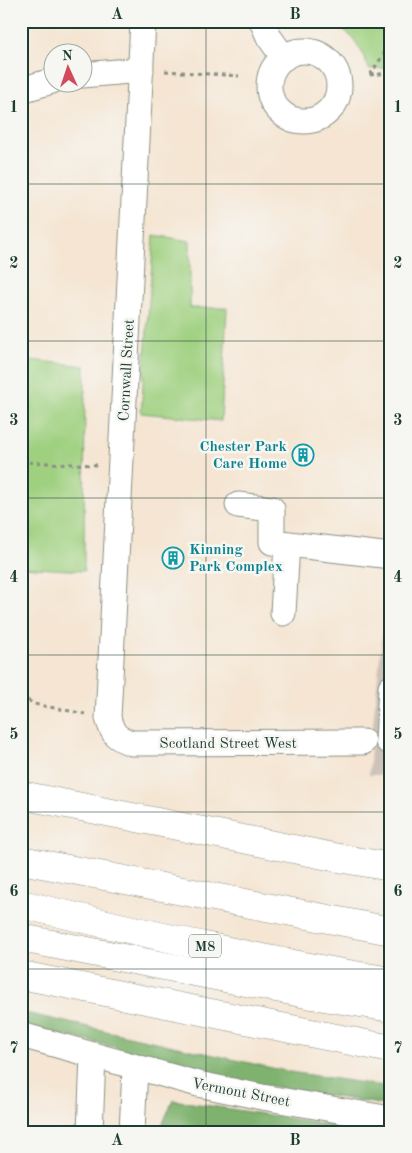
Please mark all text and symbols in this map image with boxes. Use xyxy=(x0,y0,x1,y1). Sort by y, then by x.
text: A xyxy=(111,7,123,23)
text: B xyxy=(289,7,301,23)
north arrow xyxy=(42,42,92,92)
text: N xyxy=(62,49,73,63)
text: 1 xyxy=(9,100,19,116)
text: 1 xyxy=(393,100,403,116)
text: 2 xyxy=(9,256,19,272)
text: 2 xyxy=(393,256,403,272)
street label: Cornwall Street xyxy=(117,319,138,422)
text: 3 xyxy=(9,413,19,429)
text: 3 xyxy=(393,413,403,429)
place label: Chester Park Care Home xyxy=(200,440,288,472)
building icon: Chester Park Care Home xyxy=(291,443,315,467)
place label: Kinning Park Complex xyxy=(189,543,283,575)
building icon: Kinning Park Complex xyxy=(161,546,185,570)
text: 4 xyxy=(9,570,19,586)
text: 4 xyxy=(393,570,403,586)
text: 5 xyxy=(9,727,19,743)
text: 5 xyxy=(393,727,403,743)
street label: Scotland Street West xyxy=(159,737,297,752)
text: 6 xyxy=(9,884,19,900)
text: 6 xyxy=(393,884,403,900)
road number: M8 xyxy=(189,934,221,958)
text: 7 xyxy=(9,1041,19,1057)
text: 7 xyxy=(393,1041,403,1057)
street label: Vermont Street xyxy=(190,1077,291,1110)
text: A xyxy=(111,1133,123,1149)
text: B xyxy=(289,1133,301,1149)

